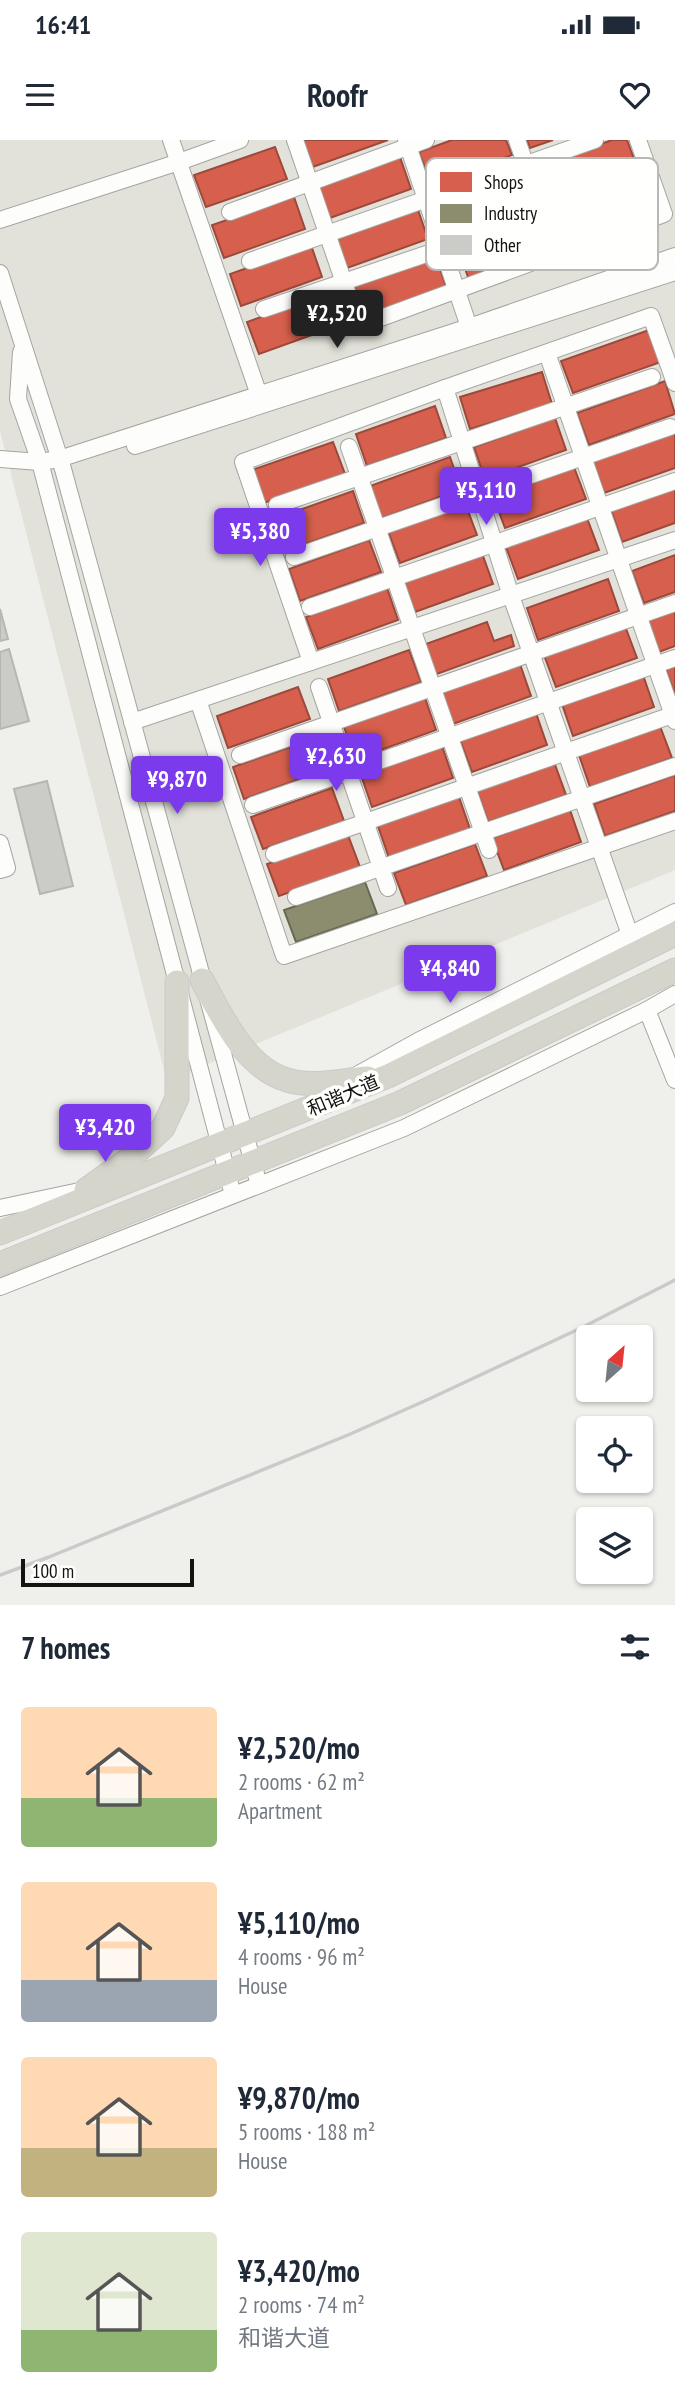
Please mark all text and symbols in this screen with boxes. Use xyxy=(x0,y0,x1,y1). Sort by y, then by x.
text: 16:41 xyxy=(35,8,91,41)
text: Roofr xyxy=(307,74,368,116)
icon: menu xyxy=(21,76,59,114)
icon: heart xyxy=(616,76,654,114)
legend xyxy=(426,158,658,270)
text: Shops xyxy=(484,170,523,194)
text: Industry xyxy=(484,201,538,225)
text: Other xyxy=(484,233,522,257)
pin: ¥2,520 xyxy=(280,290,394,350)
text: ¥2,520 xyxy=(307,298,367,327)
pin: ¥5,110 xyxy=(429,468,543,527)
text: ¥5,110 xyxy=(456,475,516,504)
pin: ¥5,380 xyxy=(203,508,317,568)
text: ¥5,380 xyxy=(230,516,290,545)
pin: ¥2,630 xyxy=(279,734,393,793)
text: ¥2,630 xyxy=(306,741,366,770)
pin: ¥9,870 xyxy=(120,756,234,816)
text: ¥9,870 xyxy=(147,764,207,793)
pin: ¥4,840 xyxy=(393,946,507,1005)
text: ¥4,840 xyxy=(420,953,480,982)
street label: 和谐大道 xyxy=(303,1069,383,1121)
pin: ¥3,420 xyxy=(48,1104,162,1164)
text: ¥3,420 xyxy=(75,1112,135,1141)
north arrow xyxy=(576,1325,653,1402)
map controls xyxy=(576,1325,653,1584)
button: locate xyxy=(576,1416,653,1493)
button: layers xyxy=(576,1507,653,1584)
scale bar xyxy=(21,1556,194,1588)
text: 100 m xyxy=(32,1559,74,1583)
text: 7 homes xyxy=(21,1628,110,1667)
icon: filters xyxy=(616,1628,654,1666)
text: ¥2,520/mo xyxy=(238,1728,360,1767)
icon: home xyxy=(77,1735,161,1819)
text: 2 rooms · 62 m² xyxy=(238,1767,365,1796)
text: Apartment xyxy=(238,1796,322,1825)
text: ¥5,110/mo xyxy=(238,1903,360,1942)
icon: home xyxy=(77,1910,161,1994)
text: 4 rooms · 96 m² xyxy=(238,1942,365,1971)
text: House xyxy=(238,1971,288,2000)
text: ¥9,870/mo xyxy=(238,2078,360,2117)
icon: home xyxy=(77,2085,161,2169)
text: 5 rooms · 188 m² xyxy=(238,2117,375,2146)
text: House xyxy=(238,2146,288,2175)
text: ¥3,420/mo xyxy=(238,2251,360,2290)
icon: home xyxy=(77,2260,161,2344)
text: 2 rooms · 74 m² xyxy=(238,2290,365,2319)
text: 和谐大道 xyxy=(238,2323,330,2352)

